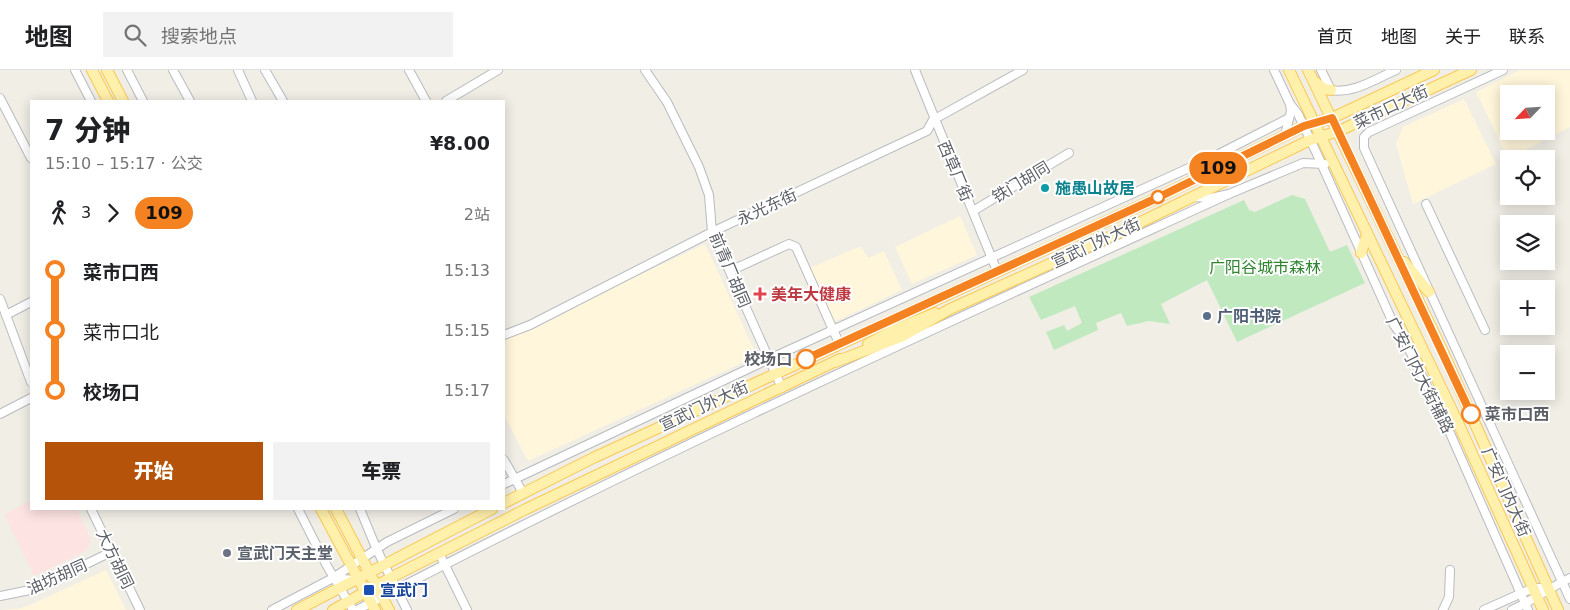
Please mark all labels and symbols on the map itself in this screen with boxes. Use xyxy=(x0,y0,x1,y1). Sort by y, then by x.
street label: 菜市口大街 xyxy=(1351,81,1431,133)
north arrow xyxy=(1500,85,1555,140)
street label: 西草厂街 xyxy=(934,138,976,204)
line badge: 109 xyxy=(1189,152,1247,184)
street label: 铁门胡同 xyxy=(989,157,1053,207)
place label: 施愚山故居 xyxy=(1055,179,1135,198)
marker: 施愚山故居 xyxy=(1039,182,1051,194)
street label: 永光东街 xyxy=(734,185,800,229)
unlabelled marker xyxy=(1151,190,1165,204)
street label: 宣武门外大街 xyxy=(1048,214,1144,272)
street label: 前青厂胡同 xyxy=(706,229,754,311)
park label: 广阳谷城市森林 xyxy=(1209,258,1321,277)
place label: 美年大健康 xyxy=(771,285,851,304)
marker: 美年大健康 xyxy=(753,287,767,301)
place label: 广阳书院 xyxy=(1217,307,1281,326)
marker: 广阳书院 xyxy=(1201,310,1213,322)
street label: 广安门内大街辅路 xyxy=(1382,314,1458,436)
marker: 校场口 xyxy=(796,349,816,369)
place label: 校场口 xyxy=(744,350,792,369)
street label: 宣武门外大街 xyxy=(656,377,752,435)
marker: 菜市口西 xyxy=(1461,404,1481,424)
place label: 菜市口西 xyxy=(1485,405,1549,424)
street label: 广安门内大街 xyxy=(1478,444,1534,540)
street label: 大方胡同 xyxy=(92,526,138,592)
place label: 宣武门天主堂 xyxy=(237,544,333,563)
marker: 宣武门天主堂 xyxy=(221,547,233,559)
street label: 油坊胡同 xyxy=(24,555,90,599)
place label: 宣武门 xyxy=(380,581,428,600)
marker: 宣武门 xyxy=(362,583,376,597)

